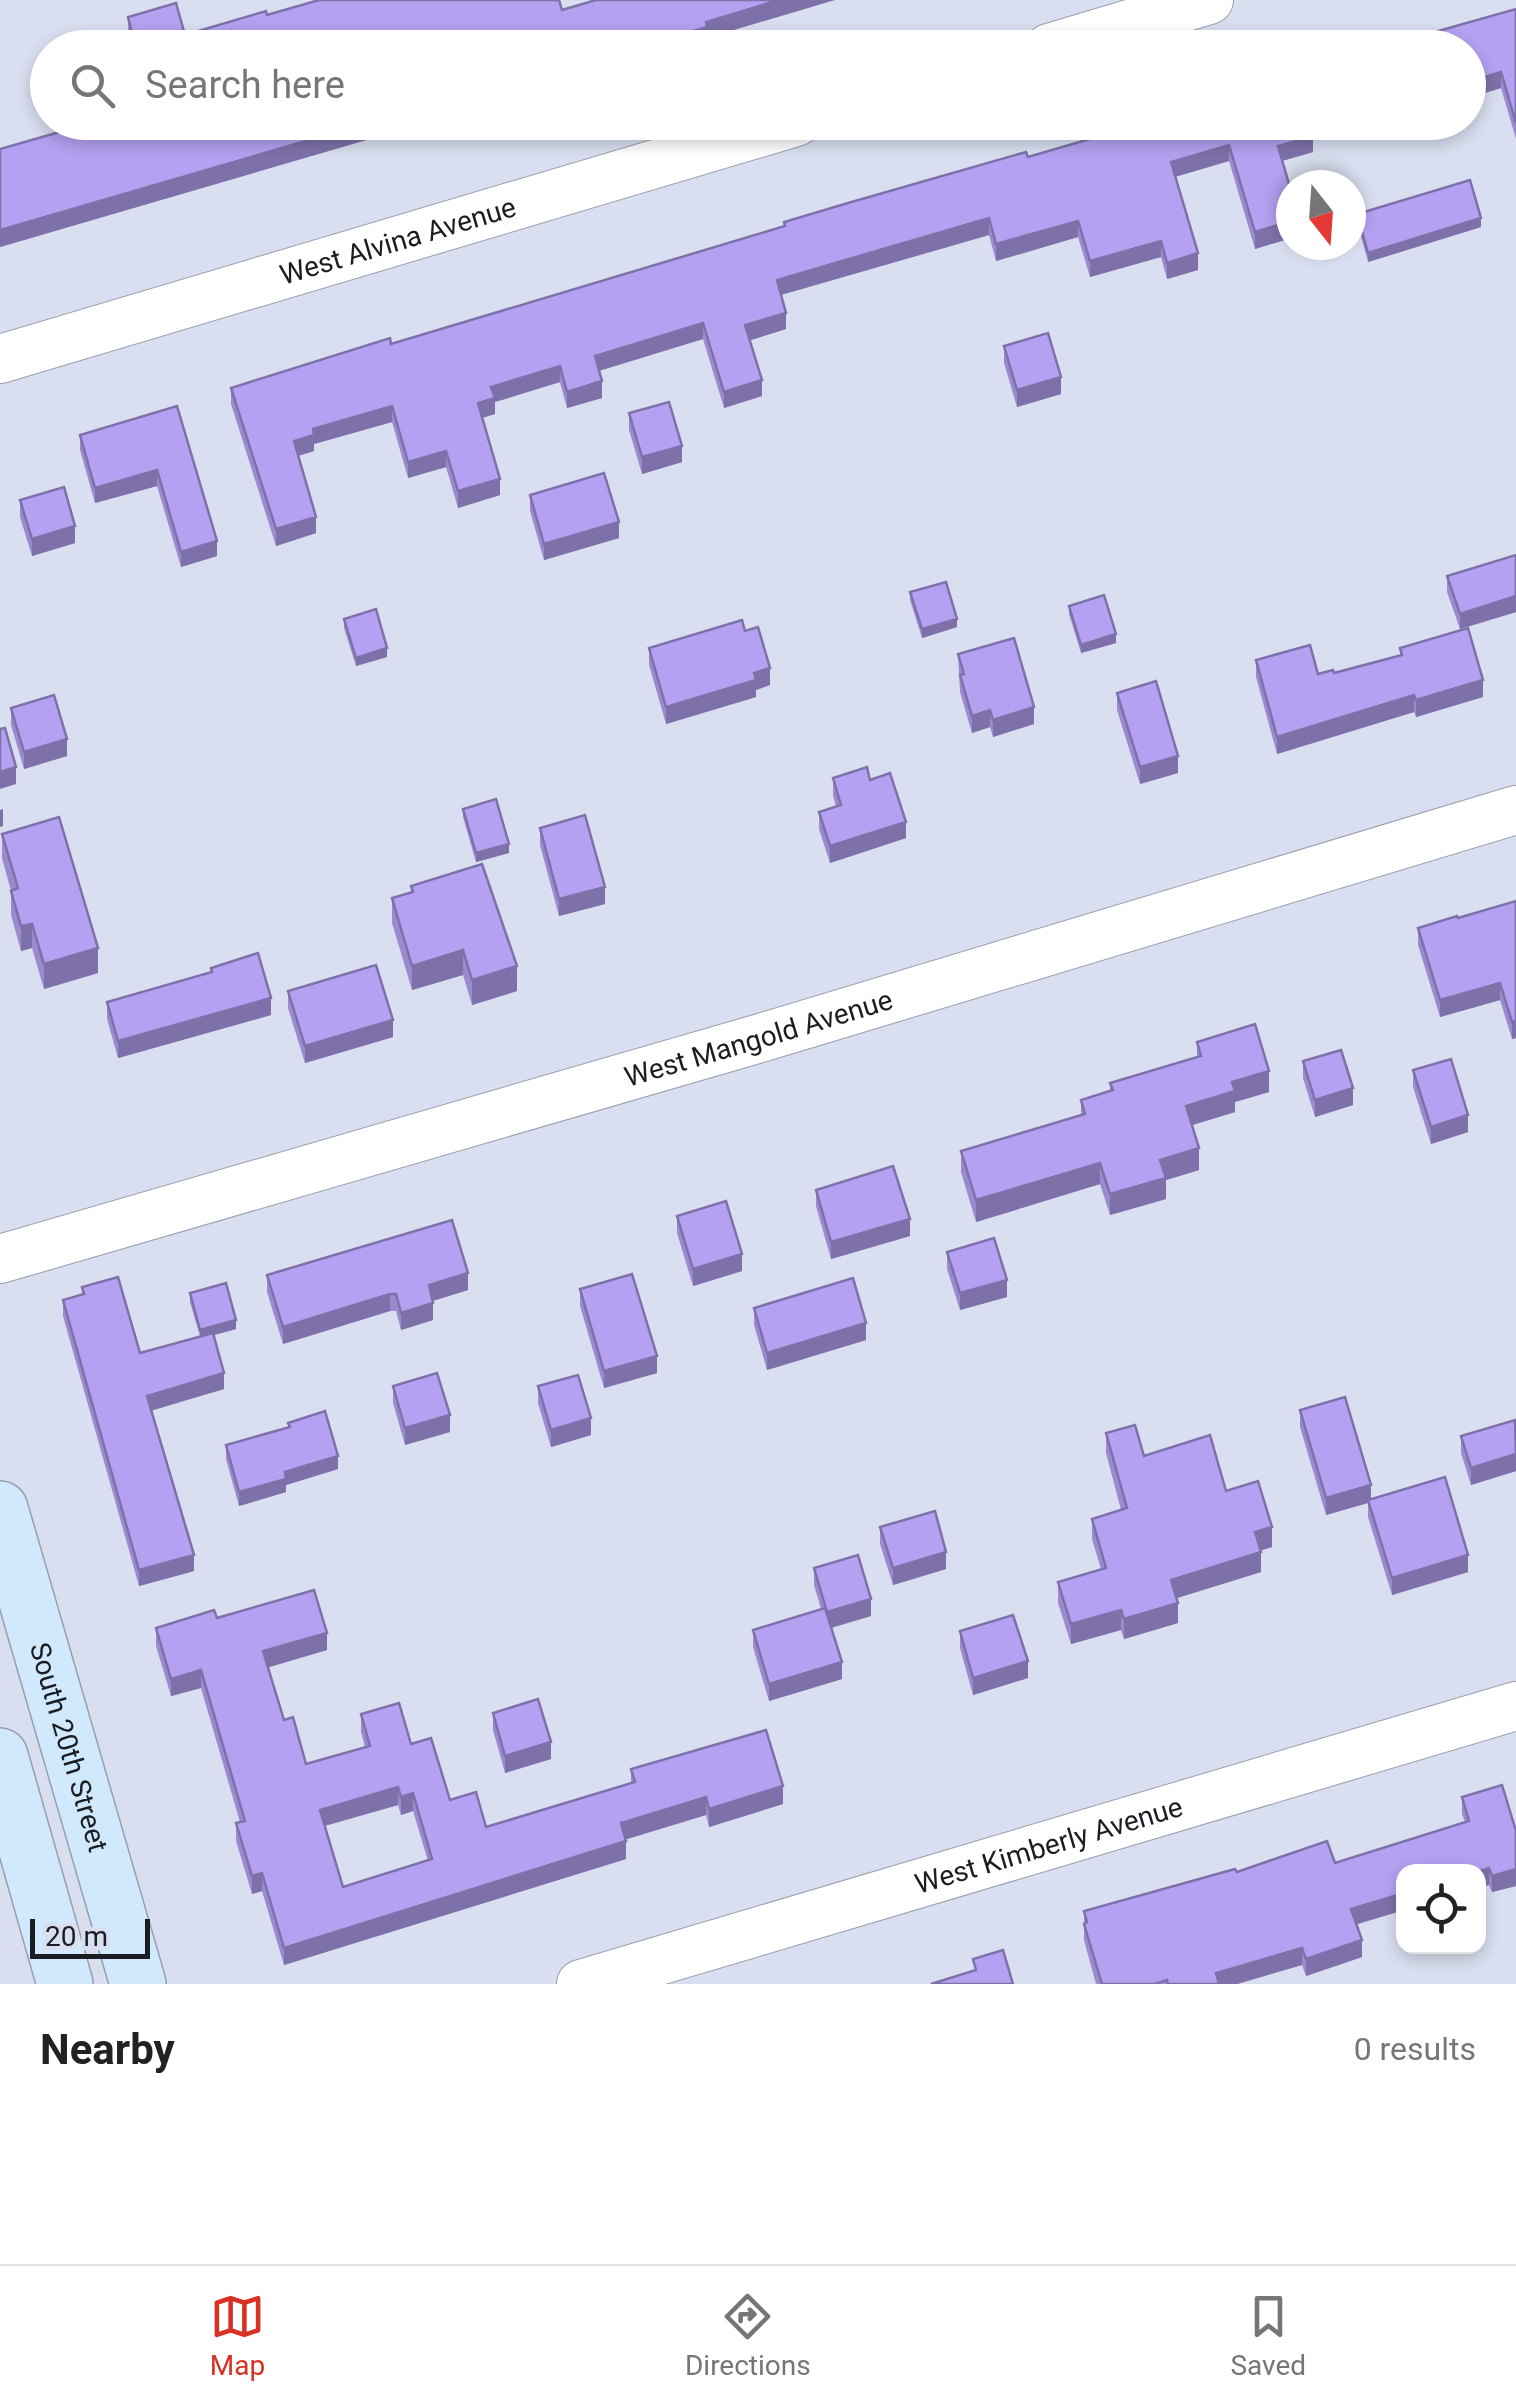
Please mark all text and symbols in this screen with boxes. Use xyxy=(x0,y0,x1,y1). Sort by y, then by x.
search box xyxy=(30,30,1486,140)
icon: search xyxy=(65,58,120,113)
text: Search here xyxy=(145,63,345,107)
north arrow xyxy=(1276,170,1366,260)
street label: West Alvina Avenue xyxy=(276,190,520,291)
street label: West Mangold Avenue xyxy=(621,983,896,1093)
street label: South 20th Street xyxy=(23,1639,115,1856)
street label: West Kimberly Avenue xyxy=(911,1790,1186,1900)
map controls xyxy=(1396,1864,1486,1954)
button: locate xyxy=(1396,1864,1486,1954)
scale bar xyxy=(30,1914,150,1958)
text: 20 m xyxy=(45,1920,108,1953)
text: Nearby xyxy=(40,2025,175,2074)
text: 0 results xyxy=(1354,2030,1476,2068)
tab: Map xyxy=(210,2289,265,2382)
tab: Directions xyxy=(685,2289,811,2382)
tab: Saved xyxy=(1230,2289,1306,2382)

